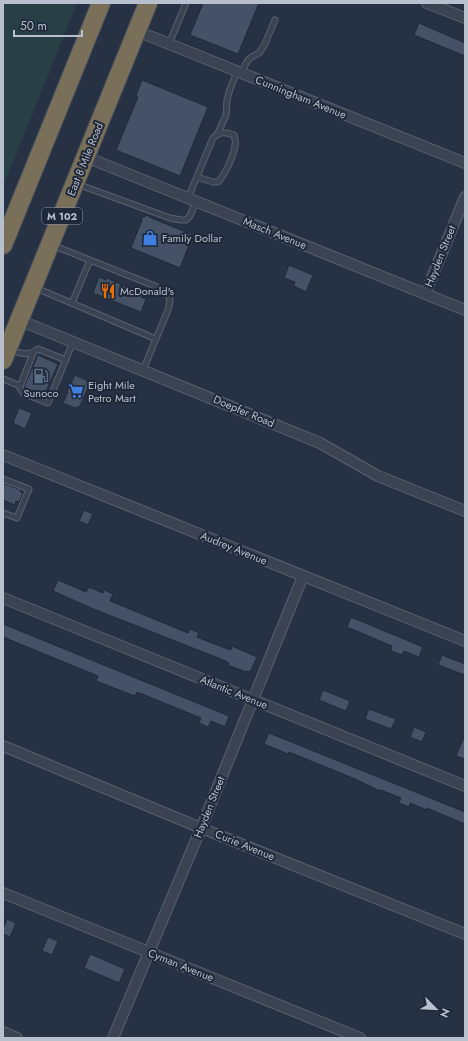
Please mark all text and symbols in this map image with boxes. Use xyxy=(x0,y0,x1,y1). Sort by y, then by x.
scale bar xyxy=(14,12,82,38)
text: 50 m xyxy=(20,17,47,35)
street label: Cunningham Avenue xyxy=(253,71,349,123)
street label: East 8 Mile Road xyxy=(63,120,107,198)
road number: M 102 xyxy=(42,208,82,224)
street label: Masch Avenue xyxy=(241,213,309,253)
street label: Hayden Street xyxy=(420,222,460,289)
shop icon: Family Dollar xyxy=(141,229,159,247)
place label: Family Dollar xyxy=(162,230,222,246)
restaurant icon: McDonald's xyxy=(99,282,117,300)
place label: McDonald's xyxy=(120,283,175,299)
fuel station icon: Sunoco xyxy=(32,367,50,385)
place label: Eight Mile Petro Mart xyxy=(88,377,136,406)
supermarket icon: Eight Mile Petro Mart xyxy=(67,382,85,400)
place label: Sunoco xyxy=(24,385,58,401)
street label: Doepfer Road xyxy=(211,391,277,431)
street label: Audrey Avenue xyxy=(198,527,270,569)
street label: Atlantic Avenue xyxy=(198,671,271,713)
street label: Hayden Street xyxy=(189,773,229,840)
street label: Curie Avenue xyxy=(213,826,278,864)
street label: Cyman Avenue xyxy=(146,945,217,986)
north arrow xyxy=(416,989,456,1029)
text: N xyxy=(436,1006,454,1020)

